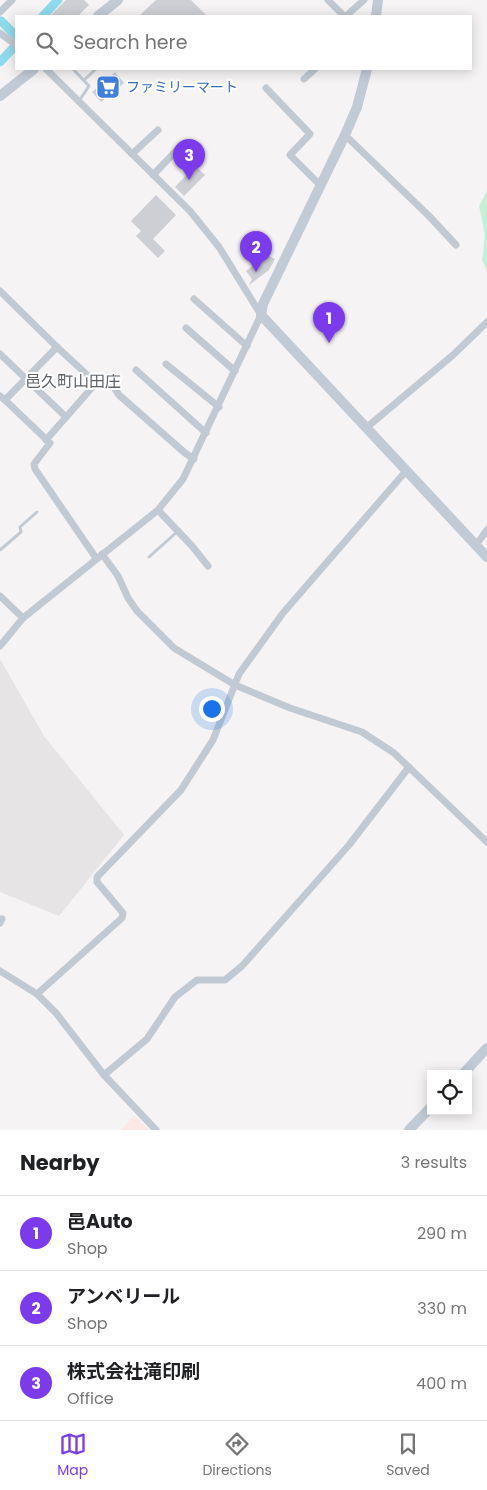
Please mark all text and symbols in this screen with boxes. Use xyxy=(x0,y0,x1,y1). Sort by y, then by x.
search box xyxy=(15,15,472,70)
icon: search xyxy=(33,29,61,57)
text: Search here xyxy=(73,29,187,56)
supermarket icon: ファミリーマート xyxy=(95,74,121,100)
place label: ファミリーマート xyxy=(126,77,238,97)
pin: 3 xyxy=(173,139,205,180)
pin: 2 xyxy=(240,231,272,272)
pin: 1 xyxy=(313,302,345,343)
district label: 邑久町山田庄 xyxy=(25,370,121,393)
your location xyxy=(199,696,225,722)
map controls xyxy=(427,1070,472,1115)
button: locate xyxy=(427,1070,472,1115)
text: Nearby xyxy=(20,1148,100,1177)
text: 3 results xyxy=(401,1151,467,1174)
text: 邑Auto xyxy=(67,1208,133,1235)
text: 1 xyxy=(33,1222,39,1245)
text: 290 m xyxy=(417,1222,467,1245)
text: Shop xyxy=(67,1237,108,1260)
text: アンベリール xyxy=(67,1283,180,1310)
text: 2 xyxy=(31,1297,41,1320)
text: 330 m xyxy=(417,1297,467,1320)
text: Shop xyxy=(67,1312,108,1335)
text: 株式会社滝印刷 xyxy=(67,1358,200,1385)
text: 3 xyxy=(31,1372,41,1395)
text: 400 m xyxy=(416,1372,467,1395)
text: Office xyxy=(67,1387,114,1410)
tab: Map xyxy=(57,1430,88,1481)
tab: Directions xyxy=(202,1430,272,1481)
tab: Saved xyxy=(386,1430,430,1481)

